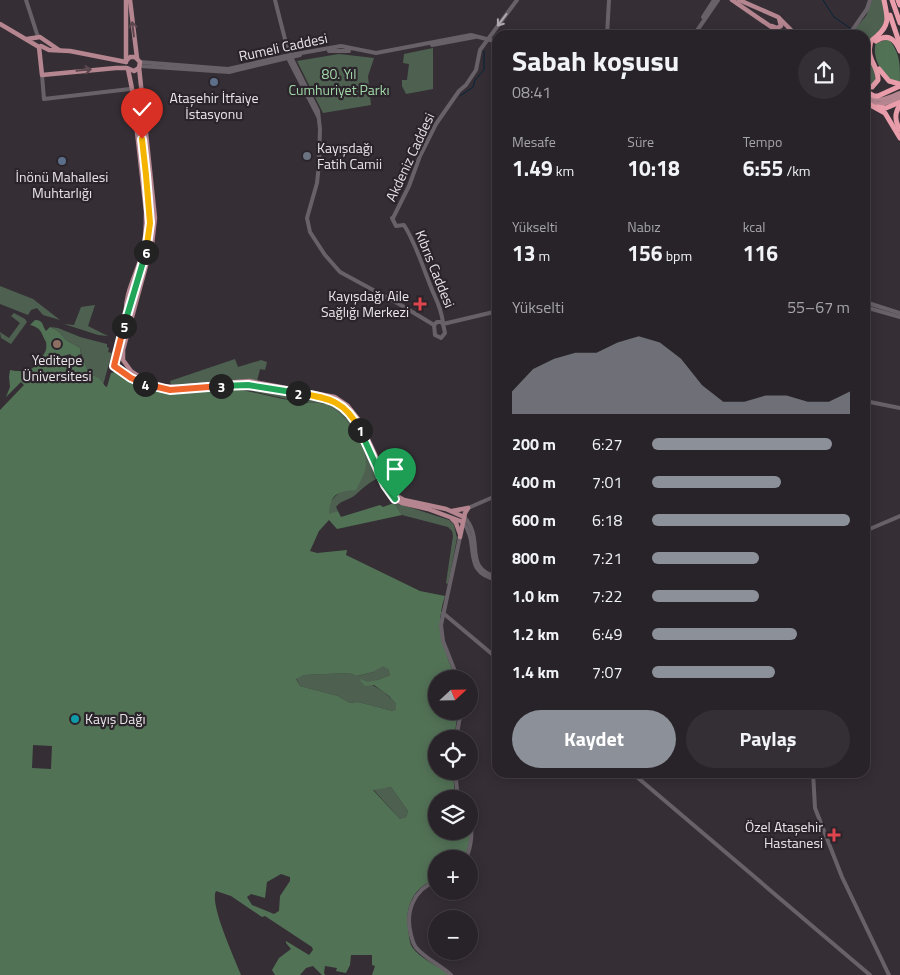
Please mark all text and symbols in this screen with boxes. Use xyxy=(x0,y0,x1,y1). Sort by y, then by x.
one-way arrow xyxy=(496,13,507,26)
one-way arrow xyxy=(128,22,138,38)
street label: Rumeli Caddesi xyxy=(237,27,329,66)
text: Sabah koşusu xyxy=(512,39,679,82)
button: share xyxy=(798,47,850,99)
park label: 80. Yıl Cumhuriyet Parkı xyxy=(289,63,389,100)
one-way arrow xyxy=(76,65,92,75)
marker: Ataşehir İtfaiye İstasyonu xyxy=(208,76,220,88)
text: 08:41 xyxy=(512,80,551,104)
place label: Ataşehir İtfaiye İstasyonu xyxy=(170,87,258,124)
pin xyxy=(121,88,163,139)
icon: check xyxy=(128,95,156,123)
street label: Akdeniz Caddesi xyxy=(380,109,439,204)
text: Mesafe xyxy=(512,131,556,152)
text: Süre xyxy=(627,131,654,152)
text: Tempo xyxy=(743,131,782,152)
place label: Kayışdağı Fatih Camii xyxy=(317,137,382,174)
marker: Kayışdağı Fatih Camii xyxy=(301,150,313,162)
text: 1.49 xyxy=(512,152,553,184)
text: 10:18 xyxy=(627,152,680,184)
text: 6:55 xyxy=(743,152,783,184)
marker: İnönü Mahallesi Muhtarlığı xyxy=(56,155,68,167)
text: km xyxy=(553,160,574,181)
text: /km xyxy=(783,160,811,181)
place label: İnönü Mahallesi Muhtarlığı xyxy=(16,166,108,203)
text: Yükselti xyxy=(512,216,558,237)
text: Nabız xyxy=(627,216,661,237)
text: kcal xyxy=(743,216,766,237)
street label: Kıbrıs Caddesi xyxy=(410,227,461,311)
text: 13 xyxy=(512,237,536,269)
text: 156 xyxy=(627,237,663,269)
text: 116 xyxy=(743,237,778,269)
pin: 6 xyxy=(134,240,158,264)
text: 6 xyxy=(143,242,150,263)
text: m xyxy=(536,245,550,266)
text: bpm xyxy=(663,245,692,266)
place label: Kayışdağı Aile Sağlığı Merkezi xyxy=(321,285,409,322)
text: Yükselti xyxy=(512,295,564,319)
text: 55–67 m xyxy=(787,295,850,319)
marker: Kayışdağı Aile Sağlığı Merkezi xyxy=(413,297,427,311)
pin: 5 xyxy=(112,314,136,338)
text: 5 xyxy=(121,316,128,337)
marker: Yeditepe Üniversitesi xyxy=(51,338,63,350)
place label: Yeditepe Üniversitesi xyxy=(22,349,92,386)
pin: 4 xyxy=(132,372,158,396)
text: 4 xyxy=(142,374,149,395)
pin: 3 xyxy=(208,374,234,398)
text: 3 xyxy=(218,376,225,397)
pin: 2 xyxy=(286,380,310,406)
text: 2 xyxy=(295,383,302,404)
pin: 1 xyxy=(348,418,372,442)
text: 1 xyxy=(357,420,364,441)
text: 200 m xyxy=(512,432,556,456)
text: 6:27 xyxy=(592,432,622,456)
pin xyxy=(374,448,416,499)
icon: arrive xyxy=(381,455,409,483)
text: 400 m xyxy=(512,470,556,494)
text: 7:01 xyxy=(592,470,622,494)
text: 600 m xyxy=(512,508,556,532)
text: 6:18 xyxy=(592,508,622,532)
text: 800 m xyxy=(512,546,556,570)
text: 7:21 xyxy=(592,546,622,570)
text: 1.0 km xyxy=(512,584,559,608)
text: 7:22 xyxy=(592,584,622,608)
text: 1.2 km xyxy=(512,622,559,646)
text: 6:49 xyxy=(592,622,622,646)
text: 1.4 km xyxy=(512,660,559,684)
text: 7:07 xyxy=(592,660,622,684)
north arrow xyxy=(428,670,478,720)
map controls xyxy=(428,670,478,960)
place label: Kayış Dağı xyxy=(85,708,146,729)
button: Kaydet xyxy=(512,710,676,768)
button: Paylaş xyxy=(686,710,850,768)
marker: Kayış Dağı xyxy=(69,713,81,725)
button: locate xyxy=(428,730,478,780)
button: layers xyxy=(428,790,478,840)
place label: Özel Ataşehir Hastanesi xyxy=(745,816,823,853)
marker: Özel Ataşehir Hastanesi xyxy=(827,828,841,842)
button: + xyxy=(428,850,478,900)
button: − xyxy=(428,910,478,960)

